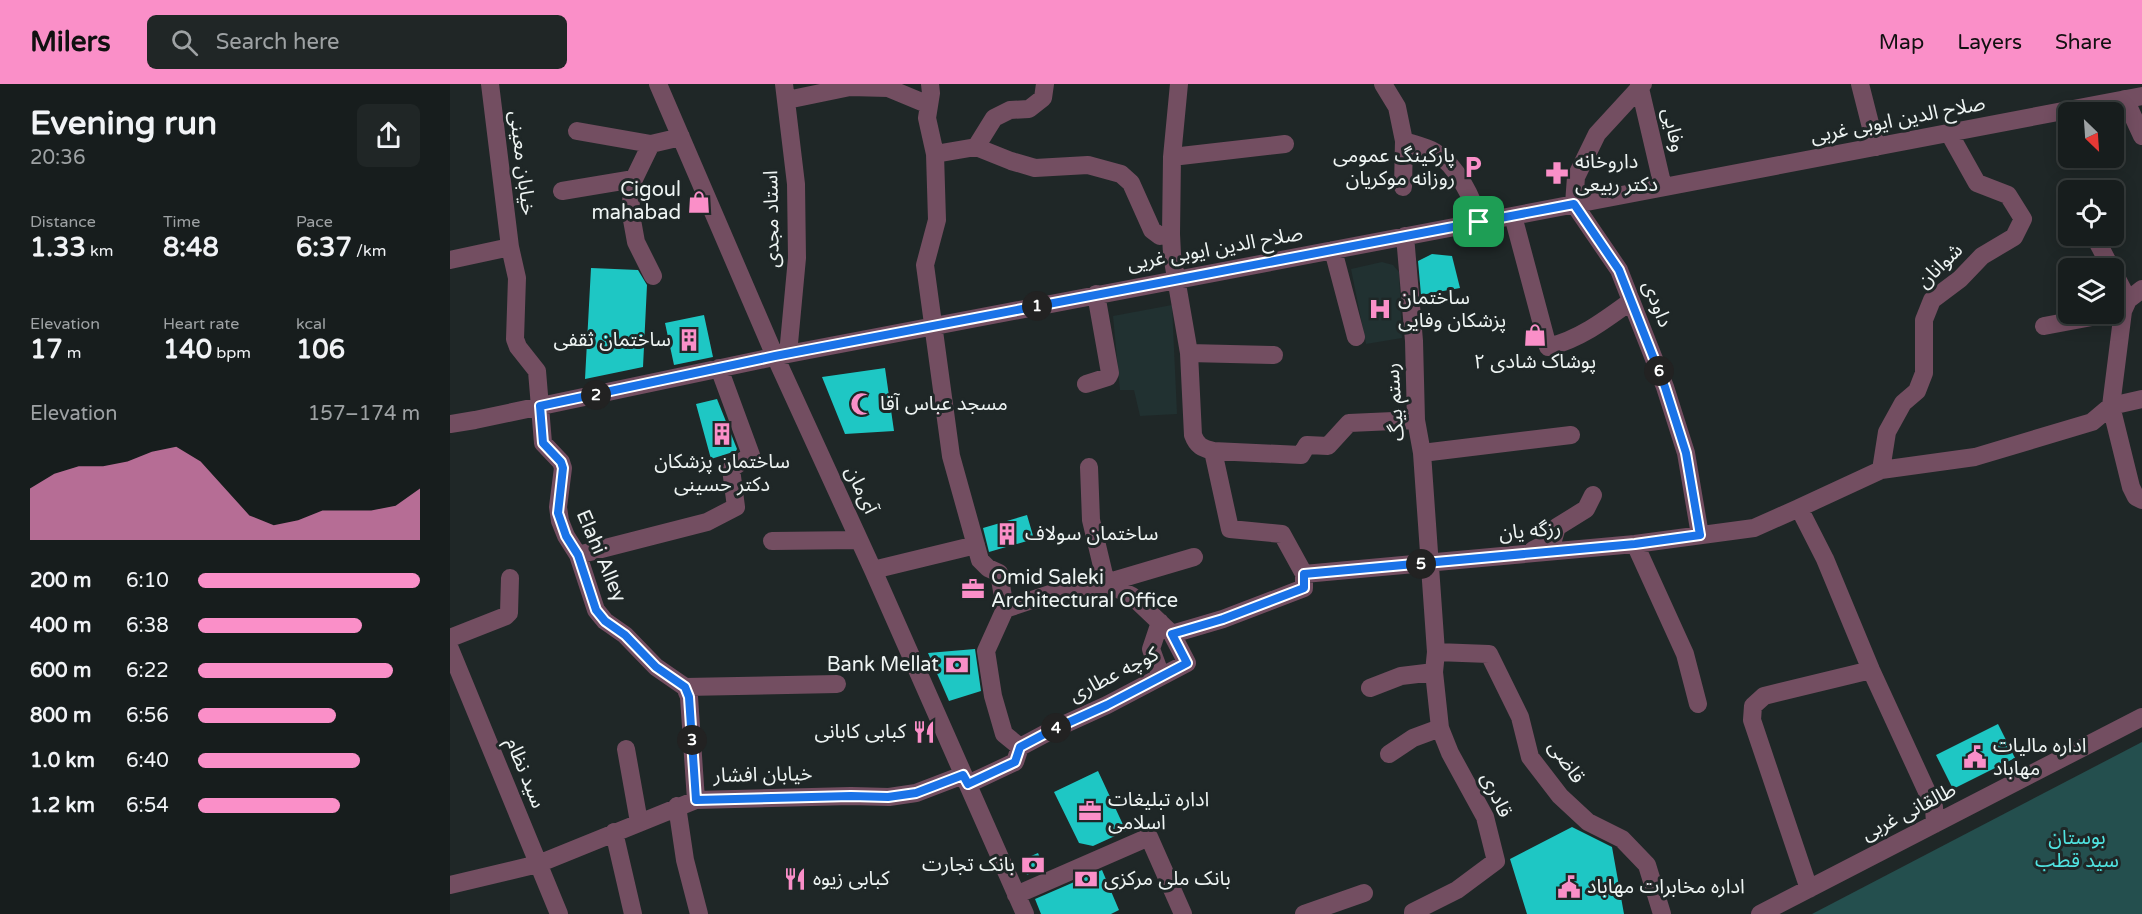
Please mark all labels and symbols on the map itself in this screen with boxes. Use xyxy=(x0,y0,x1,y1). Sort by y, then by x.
street label: صلاح الدین ایوبی غربی xyxy=(1809,91,1988,151)
north arrow xyxy=(2058,102,2124,168)
street label: وفایی xyxy=(1656,106,1690,154)
street label: خیابان معینی xyxy=(504,109,540,217)
place label: پارکینگ عمومی روزانه موکریان xyxy=(1333,144,1455,191)
place label: داروخانه دکتر ربیعی xyxy=(1575,150,1658,197)
parking icon: پارکینگ عمومی روزانه موکریان xyxy=(1460,154,1486,180)
pharmacy icon: داروخانه دکتر ربیعی xyxy=(1544,160,1570,186)
street label: استاد مجدی xyxy=(759,170,785,268)
place label: Cigoul mahabad xyxy=(592,178,681,225)
shop icon: Cigoul mahabad xyxy=(686,189,712,215)
pin xyxy=(1453,196,1504,247)
street label: صلاح الدین ایوبی غریی xyxy=(1125,222,1305,278)
street label: شوانان xyxy=(1912,238,1968,294)
street label: داودی xyxy=(1637,277,1677,331)
place label: ساختمان پزشکان وفایی xyxy=(1398,286,1506,333)
pin: 1 xyxy=(1022,291,1052,321)
hospital icon: ساختمان پزشکان وفایی xyxy=(1367,296,1393,322)
shop icon: پوشاک شادی ۲ xyxy=(1522,322,1548,348)
building icon: ساختمان ثقفی xyxy=(676,327,702,353)
place label: ساختمان ثقفی xyxy=(553,328,671,352)
place label: پوشاک شادی ۲ xyxy=(1474,350,1596,374)
pin: 6 xyxy=(1644,356,1674,386)
street label: رستم بیگ xyxy=(1380,362,1412,442)
pin: 2 xyxy=(581,380,611,410)
mosque icon: مسجد عباس آقا xyxy=(849,391,875,417)
place label: مسجد عباس آقا xyxy=(880,392,1008,416)
building icon: ساختمان پزشکان دکتر حسینی xyxy=(709,421,735,447)
place label: ساختمان پزشکان دکتر حسینی xyxy=(654,450,790,497)
street label: آی‌مان xyxy=(840,462,883,519)
street label: Elahi Alley xyxy=(571,506,631,606)
street label: رزگه یان xyxy=(1498,516,1562,546)
building icon: ساختمان سولاف xyxy=(994,521,1020,547)
place label: ساختمان سولاف xyxy=(1025,522,1158,546)
pin: 5 xyxy=(1406,549,1436,579)
place label: Omid Saleki Architectural Office xyxy=(991,566,1178,613)
office icon: Omid Saleki Architectural Office xyxy=(960,576,986,602)
street label: کوچه عطاری xyxy=(1065,642,1163,708)
bank icon: Bank Mellat xyxy=(944,652,970,678)
place label: Bank Mellat xyxy=(827,653,939,677)
pin: 4 xyxy=(1041,713,1071,743)
restaurant icon: کبابی کابانی xyxy=(911,719,937,745)
place label: کبابی کابانی xyxy=(814,720,907,744)
pin: 3 xyxy=(677,725,707,755)
street label: سید نظام xyxy=(498,734,550,813)
place label: اداره مالیات مهاباد xyxy=(1993,734,2087,781)
street label: قاضی xyxy=(1543,736,1589,788)
public building icon: اداره مالیات مهاباد xyxy=(1962,744,1988,770)
street label: خیابان افشار xyxy=(712,762,813,788)
street label: قادری xyxy=(1475,769,1517,821)
street label: طالقانی غربی xyxy=(1858,778,1960,846)
place label: اداره تبلیغات اسلامی xyxy=(1108,788,1209,835)
office icon: اداره تبلیغات اسلامی xyxy=(1077,798,1103,824)
park label: بوستان سید قطب xyxy=(2035,826,2119,873)
bank icon: بانک تجارت xyxy=(1020,852,1046,878)
place label: بانک تجارت xyxy=(922,853,1015,877)
restaurant icon: کبابى زیوه xyxy=(782,866,808,892)
bank icon: بانک ملی مرکزی xyxy=(1073,866,1099,892)
place label: کبابى زیوه xyxy=(813,867,890,891)
place label: بانک ملی مرکزی xyxy=(1104,867,1231,891)
public building icon: اداره مخابرات مهاباد xyxy=(1556,874,1582,900)
place label: اداره مخابرات مهاباد xyxy=(1587,875,1745,899)

